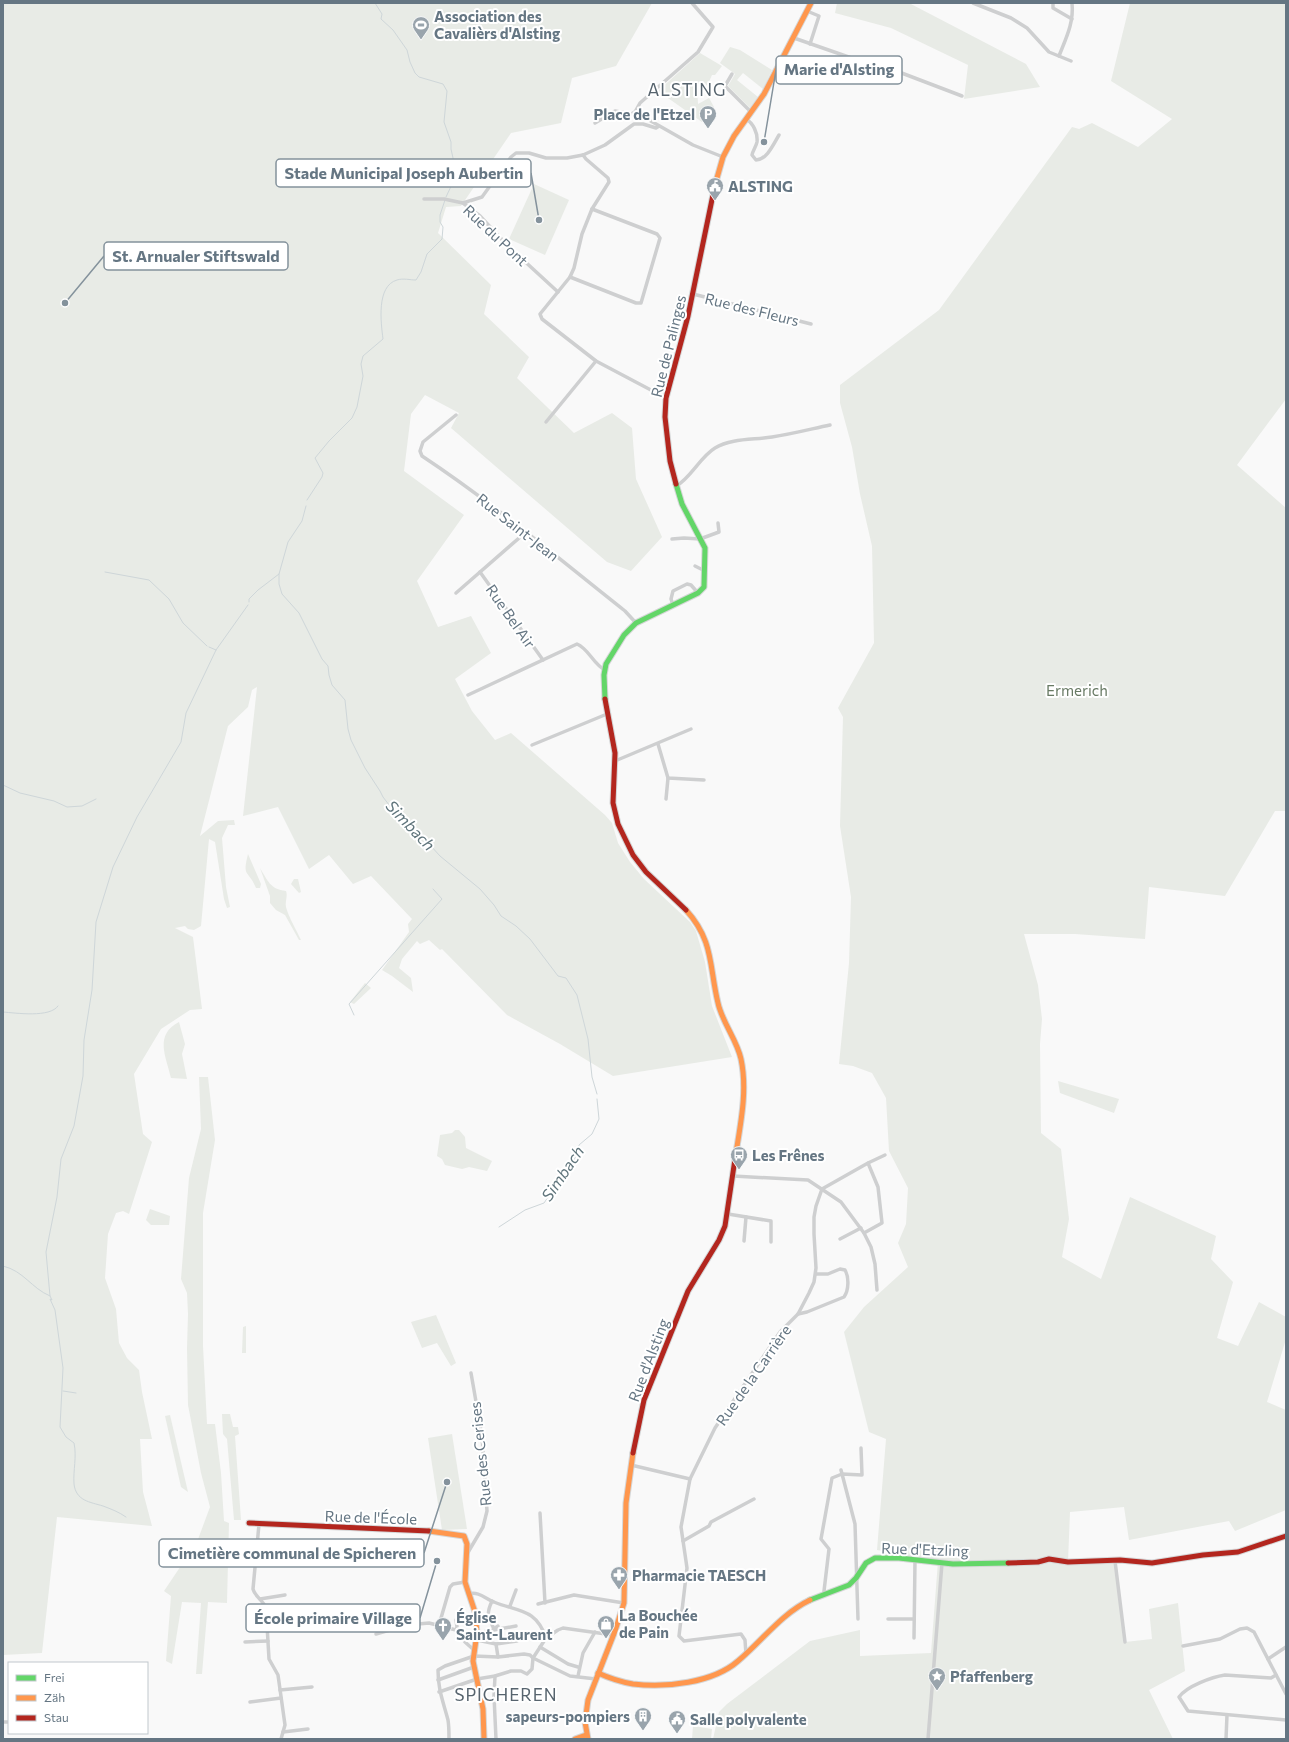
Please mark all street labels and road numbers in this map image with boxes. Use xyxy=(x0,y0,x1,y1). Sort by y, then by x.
street label: Rue du Pont xyxy=(460,200,532,270)
street label: Rue des Fleurs xyxy=(703,289,801,329)
street label: Rue de Palinges xyxy=(647,293,689,399)
street label: Rue Saint-Jean xyxy=(473,489,563,565)
street label: Rue Bel Air xyxy=(483,581,539,651)
street label: Rue d'Alsting xyxy=(624,1316,672,1404)
street label: Rue de la Carrière xyxy=(712,1321,794,1429)
street label: Rue des Cerises xyxy=(466,1401,494,1507)
street label: Rue de l'École xyxy=(324,1505,418,1528)
street label: Rue d'Etzling xyxy=(881,1538,969,1560)

